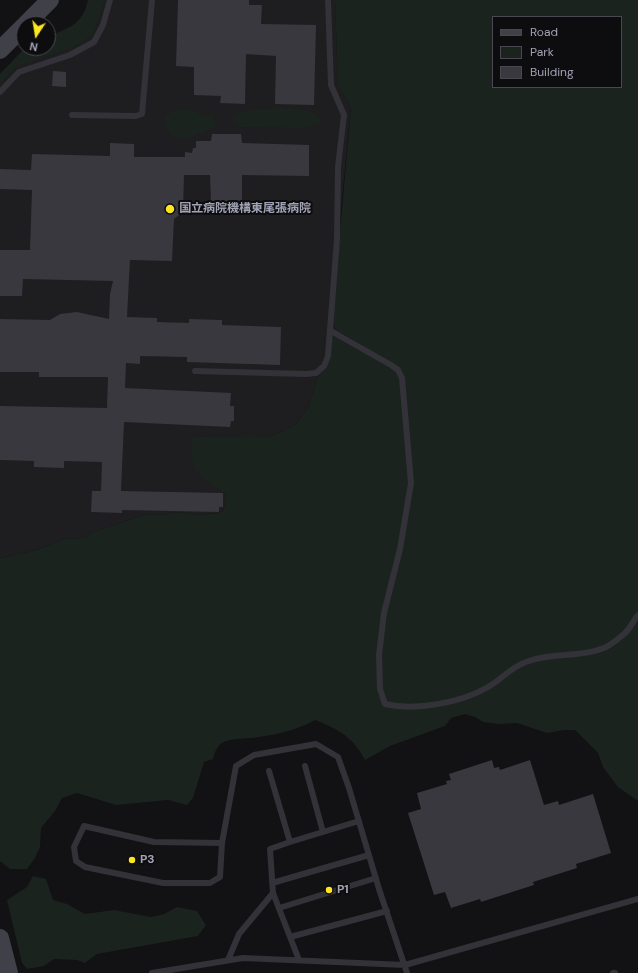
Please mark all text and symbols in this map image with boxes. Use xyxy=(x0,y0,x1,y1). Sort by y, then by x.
north arrow xyxy=(16,16,56,56)
legend xyxy=(492,16,622,88)
text: Road xyxy=(530,24,558,40)
text: N xyxy=(28,39,39,54)
text: Park xyxy=(530,44,554,60)
text: Building xyxy=(530,64,574,80)
place label: 国立病院機構東尾張病院 xyxy=(179,202,311,216)
marker: 国立病院機構東尾張病院 xyxy=(164,203,176,215)
place label: P3 xyxy=(140,853,155,867)
marker: P3 xyxy=(127,855,137,865)
place label: P1 xyxy=(337,883,349,897)
marker: P1 xyxy=(324,885,334,895)

